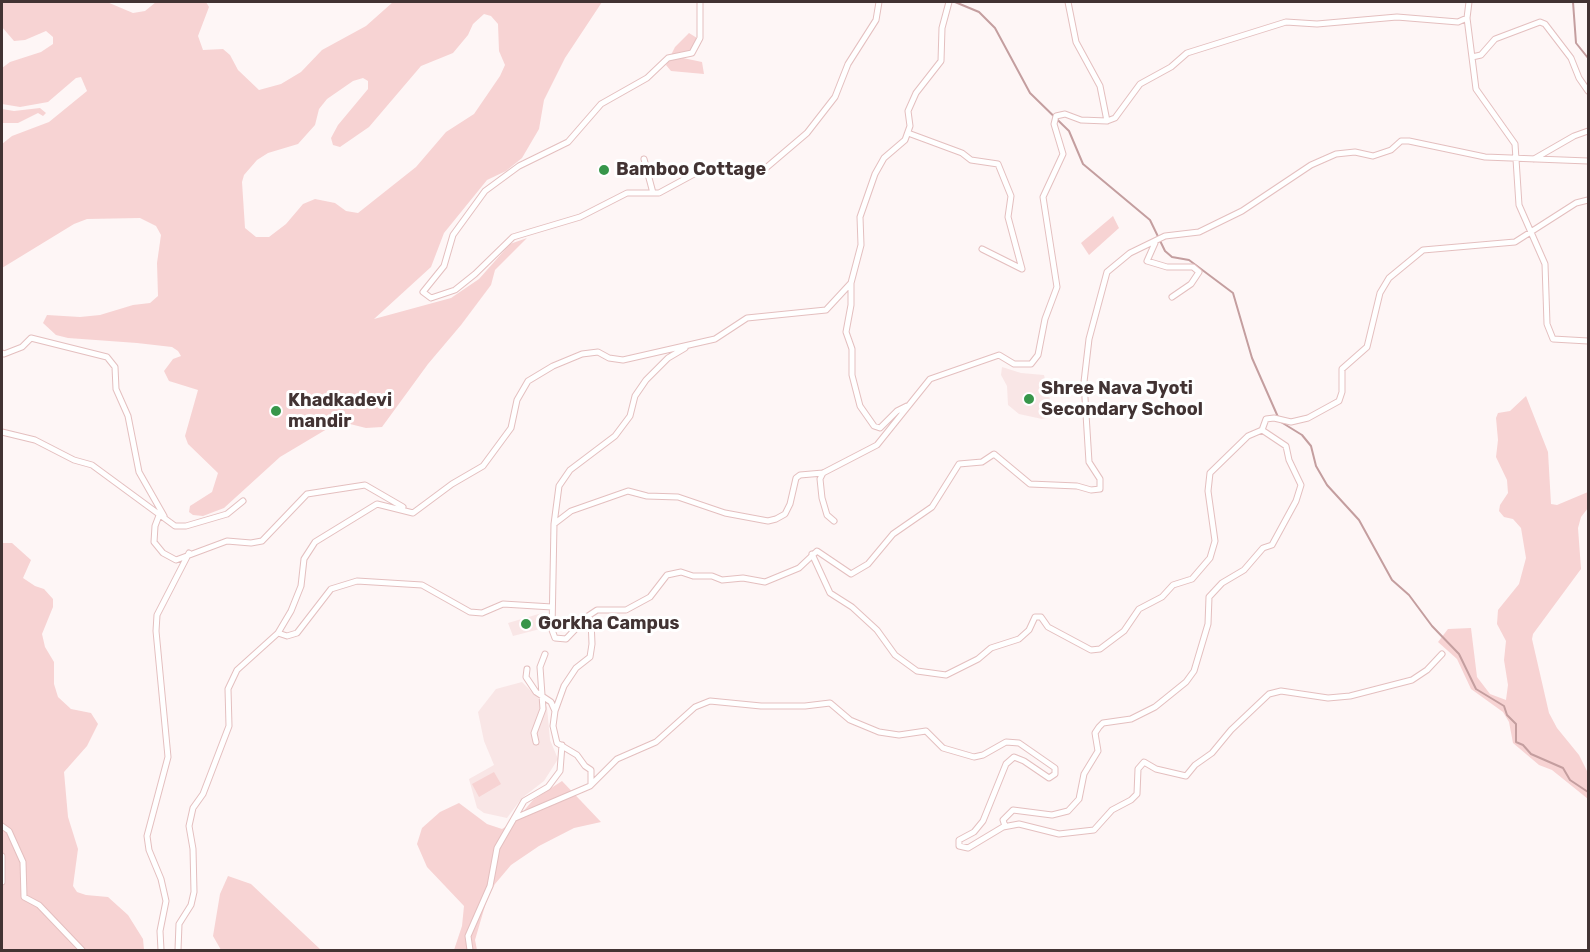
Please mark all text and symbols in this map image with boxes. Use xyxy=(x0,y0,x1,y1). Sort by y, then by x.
place label: Bamboo Cottage xyxy=(616,159,766,181)
marker: Bamboo Cottage xyxy=(597,163,611,177)
place label: Shree Nava Jyoti Secondary School xyxy=(1041,378,1203,420)
place label: Khadkadevi mandir xyxy=(288,390,392,432)
marker: Shree Nava Jyoti Secondary School xyxy=(1022,392,1036,406)
marker: Khadkadevi mandir xyxy=(269,404,283,418)
place label: Gorkha Campus xyxy=(538,613,679,635)
marker: Gorkha Campus xyxy=(519,617,533,631)

